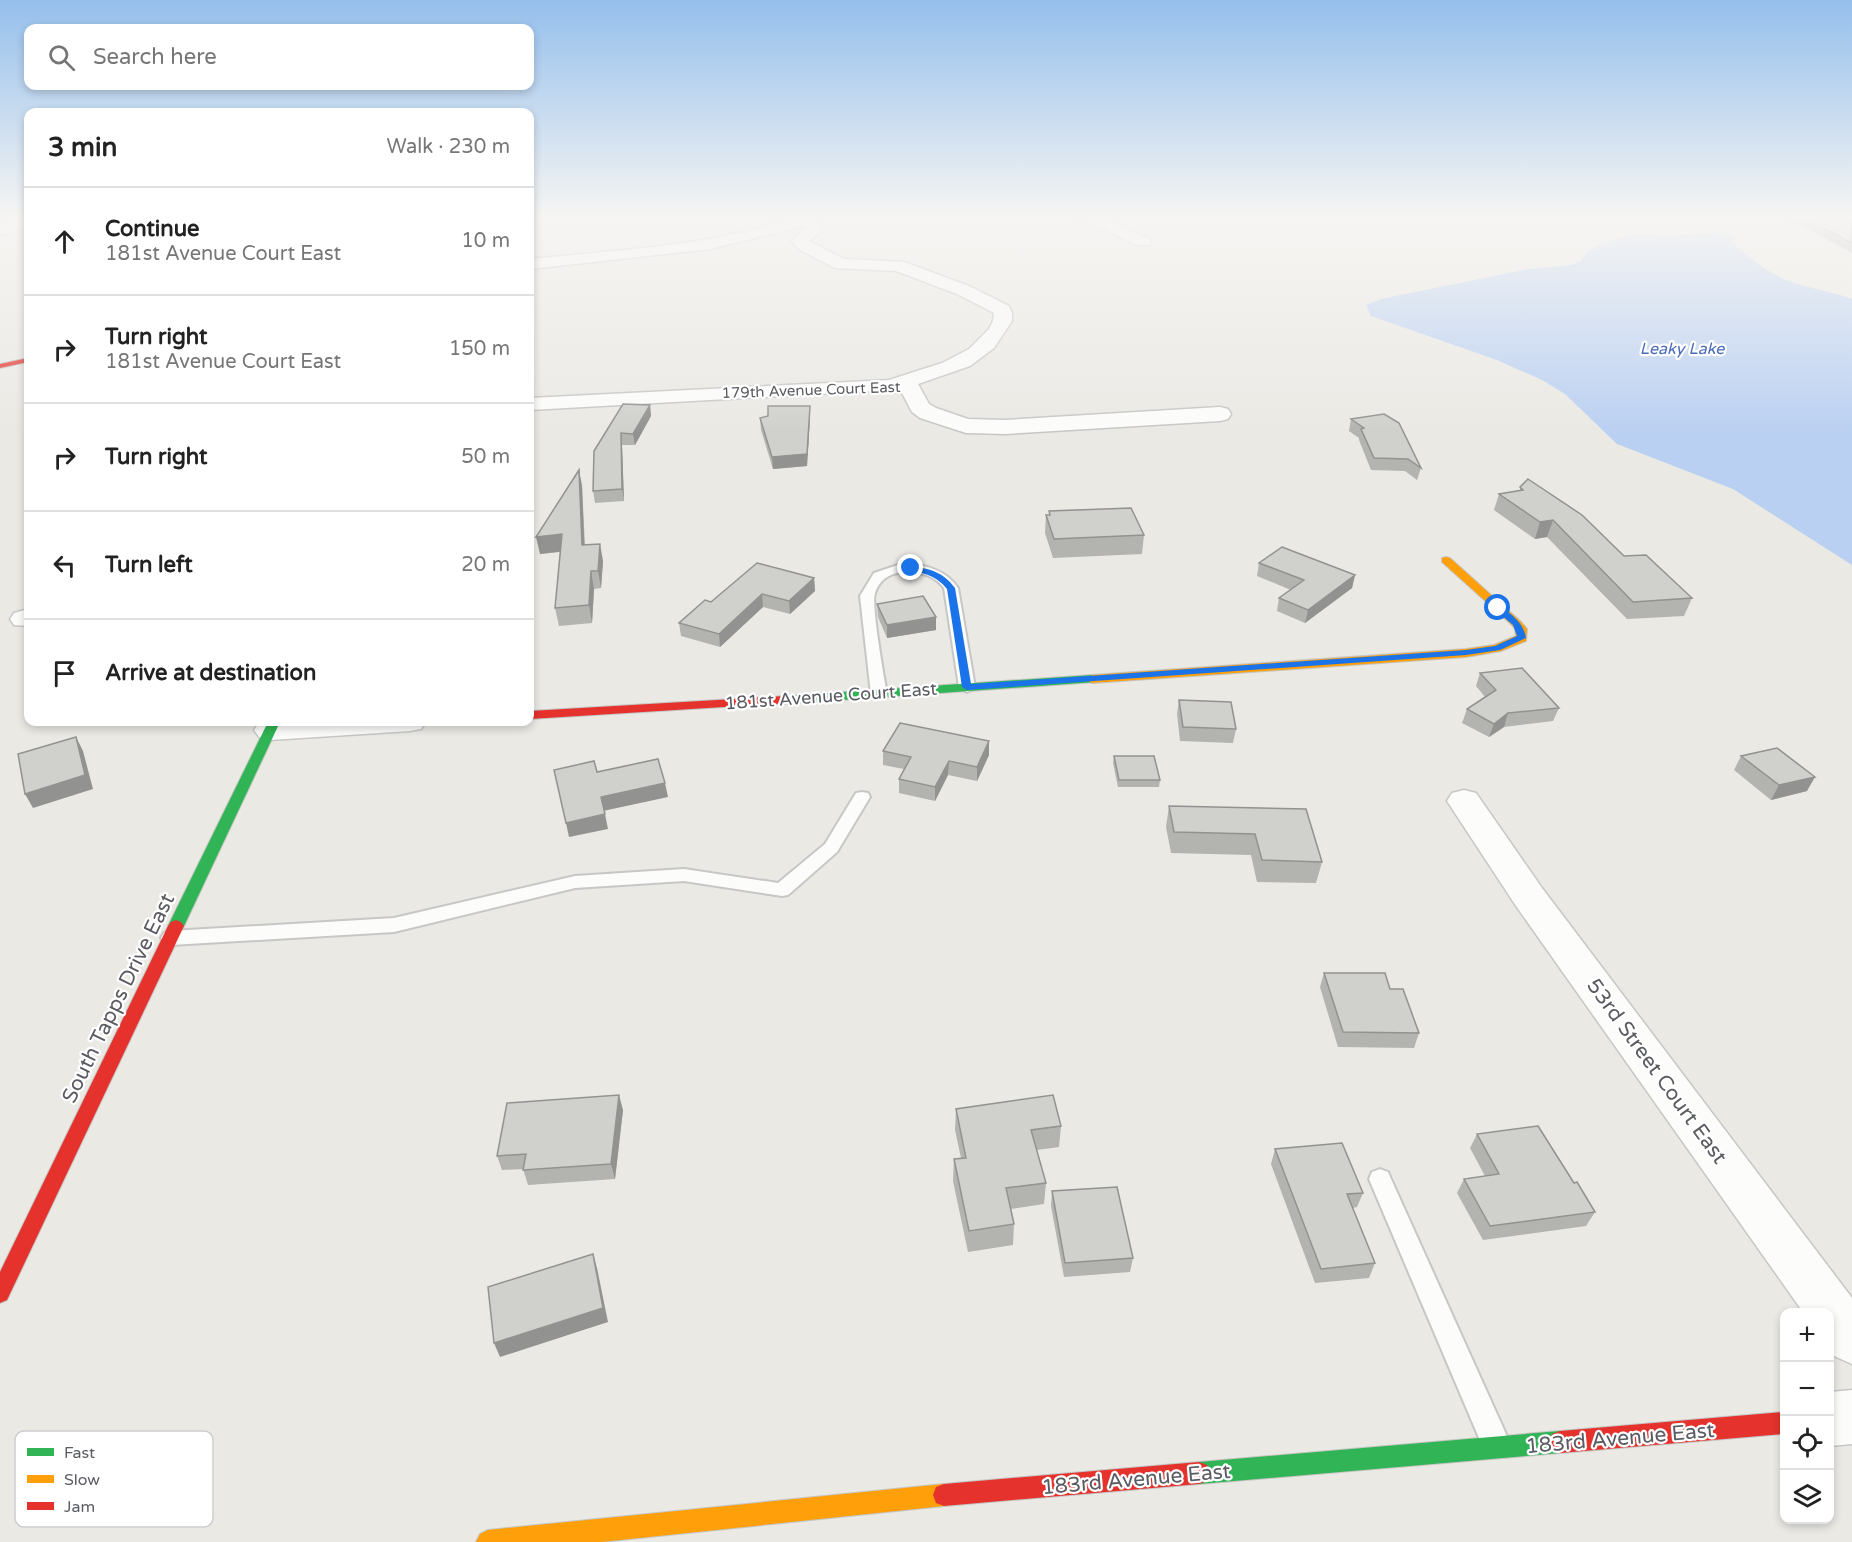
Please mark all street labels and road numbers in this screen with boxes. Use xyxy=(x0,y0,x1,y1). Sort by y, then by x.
street label: 179th Avenue Court East xyxy=(721,378,901,402)
street label: 181st Avenue Court East xyxy=(724,678,938,714)
street label: South Tapps Drive East xyxy=(57,889,180,1107)
street label: 53rd Street Court East xyxy=(1581,974,1732,1169)
street label: 183rd Avenue East xyxy=(1524,1418,1716,1459)
street label: 183rd Avenue East xyxy=(1040,1459,1232,1500)

